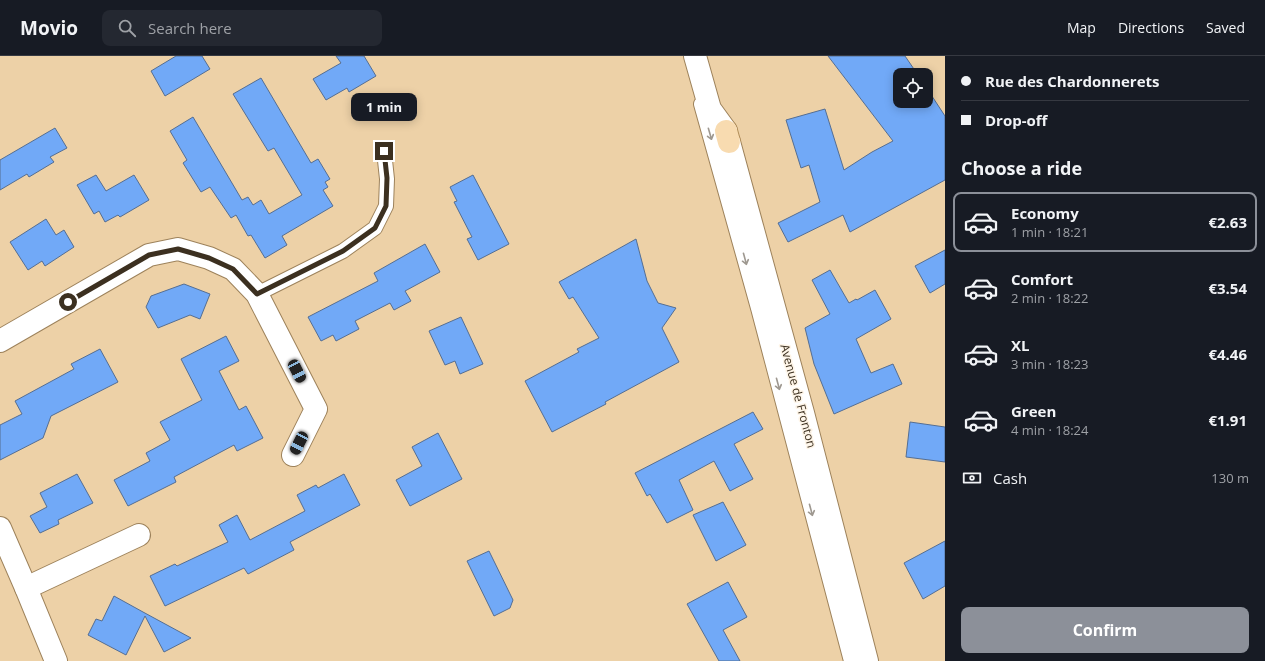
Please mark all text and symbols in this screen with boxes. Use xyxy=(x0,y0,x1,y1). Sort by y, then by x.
search box xyxy=(102,10,382,46)
text: Movio xyxy=(20,15,78,41)
icon: search xyxy=(116,17,138,39)
text: Search here xyxy=(148,18,232,38)
text: Map xyxy=(1067,18,1096,37)
text: Directions xyxy=(1118,18,1184,37)
text: Saved xyxy=(1206,18,1245,37)
map controls xyxy=(893,68,933,108)
button: locate xyxy=(893,68,933,108)
text: Rue des Chardonnerets xyxy=(985,71,1160,91)
callout: 1 min xyxy=(351,93,417,121)
text: 1 min xyxy=(366,98,402,116)
text: Drop-off xyxy=(985,110,1047,130)
one-way arrow xyxy=(706,127,714,140)
route end xyxy=(375,142,393,160)
text: Choose a ride xyxy=(961,156,1082,180)
text: Economy xyxy=(1011,203,1079,223)
icon: car xyxy=(963,204,999,240)
text: €2.63 xyxy=(1208,212,1247,232)
text: 1 min · 18:21 xyxy=(1011,223,1088,241)
one-way arrow xyxy=(742,252,749,265)
text: Comfort xyxy=(1011,269,1073,289)
icon: car xyxy=(963,270,999,306)
text: €3.54 xyxy=(1208,278,1247,298)
text: 2 min · 18:22 xyxy=(1011,289,1088,307)
route start xyxy=(59,293,77,311)
text: XL xyxy=(1011,335,1029,355)
icon: car xyxy=(963,336,999,372)
street label: Avenue de Fronton xyxy=(776,342,820,450)
text: €4.46 xyxy=(1208,344,1247,364)
text: 3 min · 18:23 xyxy=(1011,355,1088,373)
car xyxy=(286,358,308,384)
one-way arrow xyxy=(775,378,783,391)
text: Green xyxy=(1011,401,1056,421)
icon: car xyxy=(963,402,999,438)
text: €1.91 xyxy=(1208,410,1247,430)
text: 4 min · 18:24 xyxy=(1011,421,1088,439)
car xyxy=(288,430,310,456)
icon: cash xyxy=(961,467,983,489)
text: Cash xyxy=(993,468,1027,488)
text: 130 m xyxy=(1211,469,1249,487)
one-way arrow xyxy=(808,503,816,516)
button: Confirm xyxy=(961,607,1249,653)

